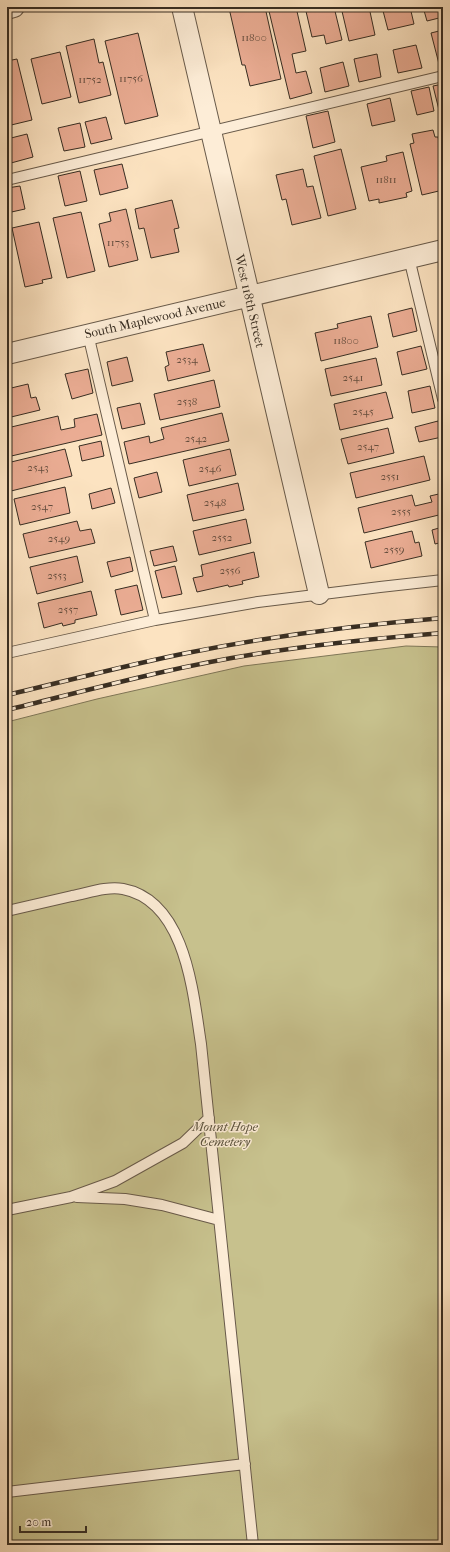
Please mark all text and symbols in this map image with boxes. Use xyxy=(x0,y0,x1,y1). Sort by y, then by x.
house number: 11800 xyxy=(241,31,267,44)
house number: 11756 xyxy=(119,72,143,85)
house number: 11752 xyxy=(78,73,102,86)
house number: 11811 xyxy=(375,173,397,186)
house number: 11753 xyxy=(107,236,129,249)
street label: West 118th Street xyxy=(232,252,268,350)
street label: South Maplewood Avenue xyxy=(83,294,228,342)
house number: 11800 xyxy=(333,334,359,347)
house number: 2534 xyxy=(176,353,198,366)
house number: 2541 xyxy=(343,371,363,384)
house number: 2538 xyxy=(177,395,197,408)
house number: 2545 xyxy=(352,405,374,418)
house number: 2542 xyxy=(185,432,208,445)
house number: 2547 xyxy=(357,440,379,453)
house number: 2543 xyxy=(27,461,49,474)
house number: 2546 xyxy=(199,462,221,475)
house number: 2551 xyxy=(380,470,400,483)
house number: 2548 xyxy=(204,496,226,509)
house number: 2547 xyxy=(31,500,53,513)
house number: 2555 xyxy=(391,505,411,518)
house number: 2552 xyxy=(212,531,233,544)
house number: 2549 xyxy=(48,532,71,545)
house number: 2559 xyxy=(384,543,405,556)
house number: 2556 xyxy=(219,564,241,577)
house number: 2553 xyxy=(47,569,67,582)
house number: 2557 xyxy=(58,603,78,616)
park label: Mount Hope Cemetery xyxy=(191,1119,259,1149)
scale bar xyxy=(20,1508,86,1534)
text: 20 m xyxy=(26,1515,51,1529)

